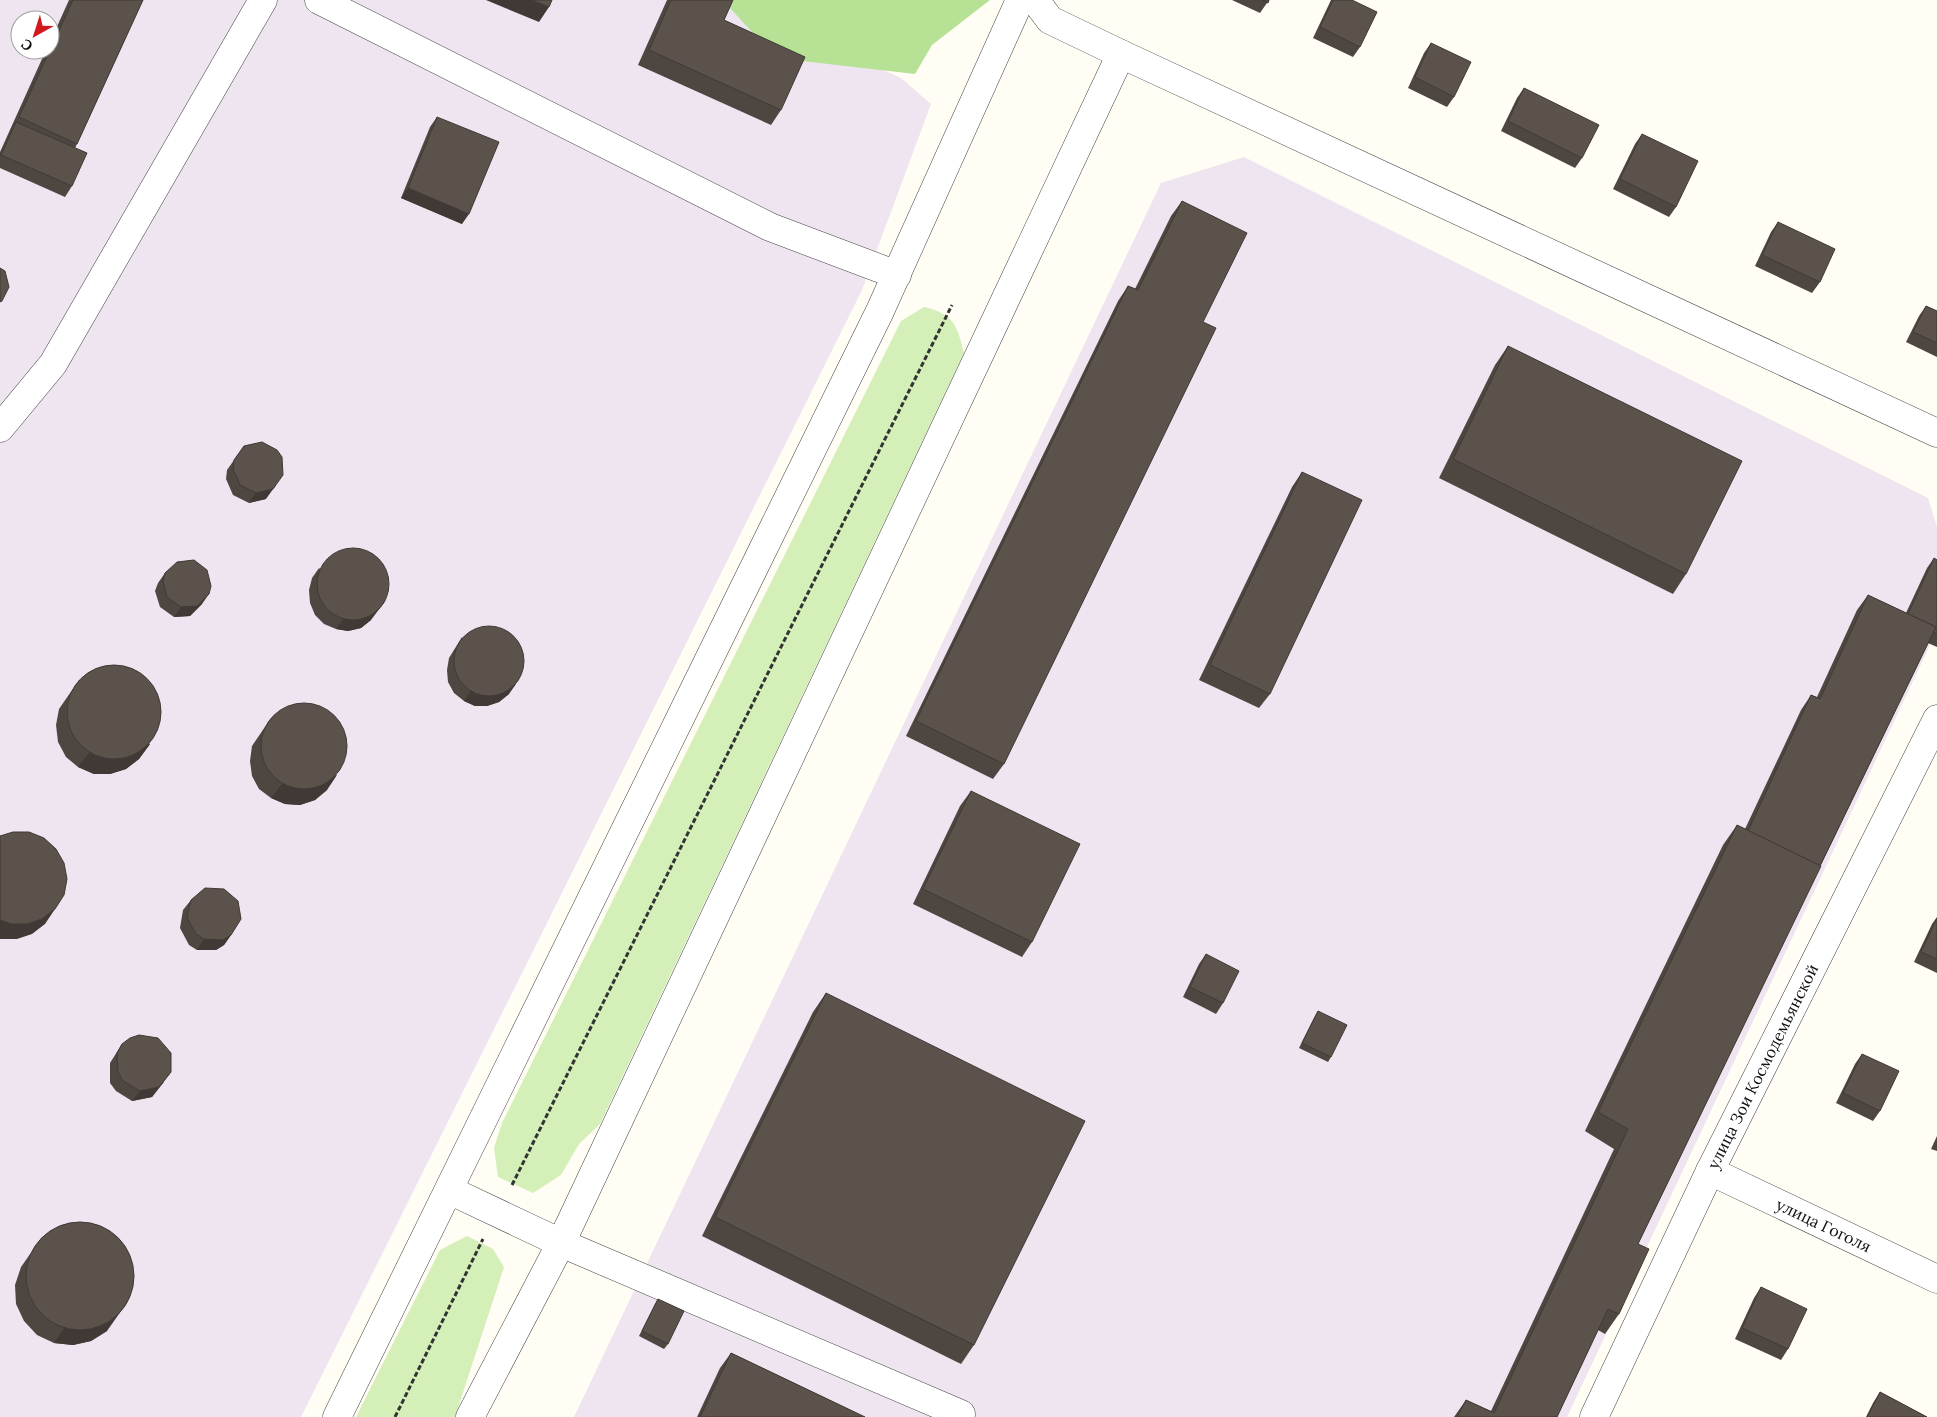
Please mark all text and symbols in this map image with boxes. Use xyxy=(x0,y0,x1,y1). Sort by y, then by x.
north arrow xyxy=(10,10,60,60)
text: С xyxy=(17,35,36,55)
street label: улица Зои Космодемьянской xyxy=(1703,961,1822,1172)
street label: улица Гоголя xyxy=(1773,1194,1875,1256)

